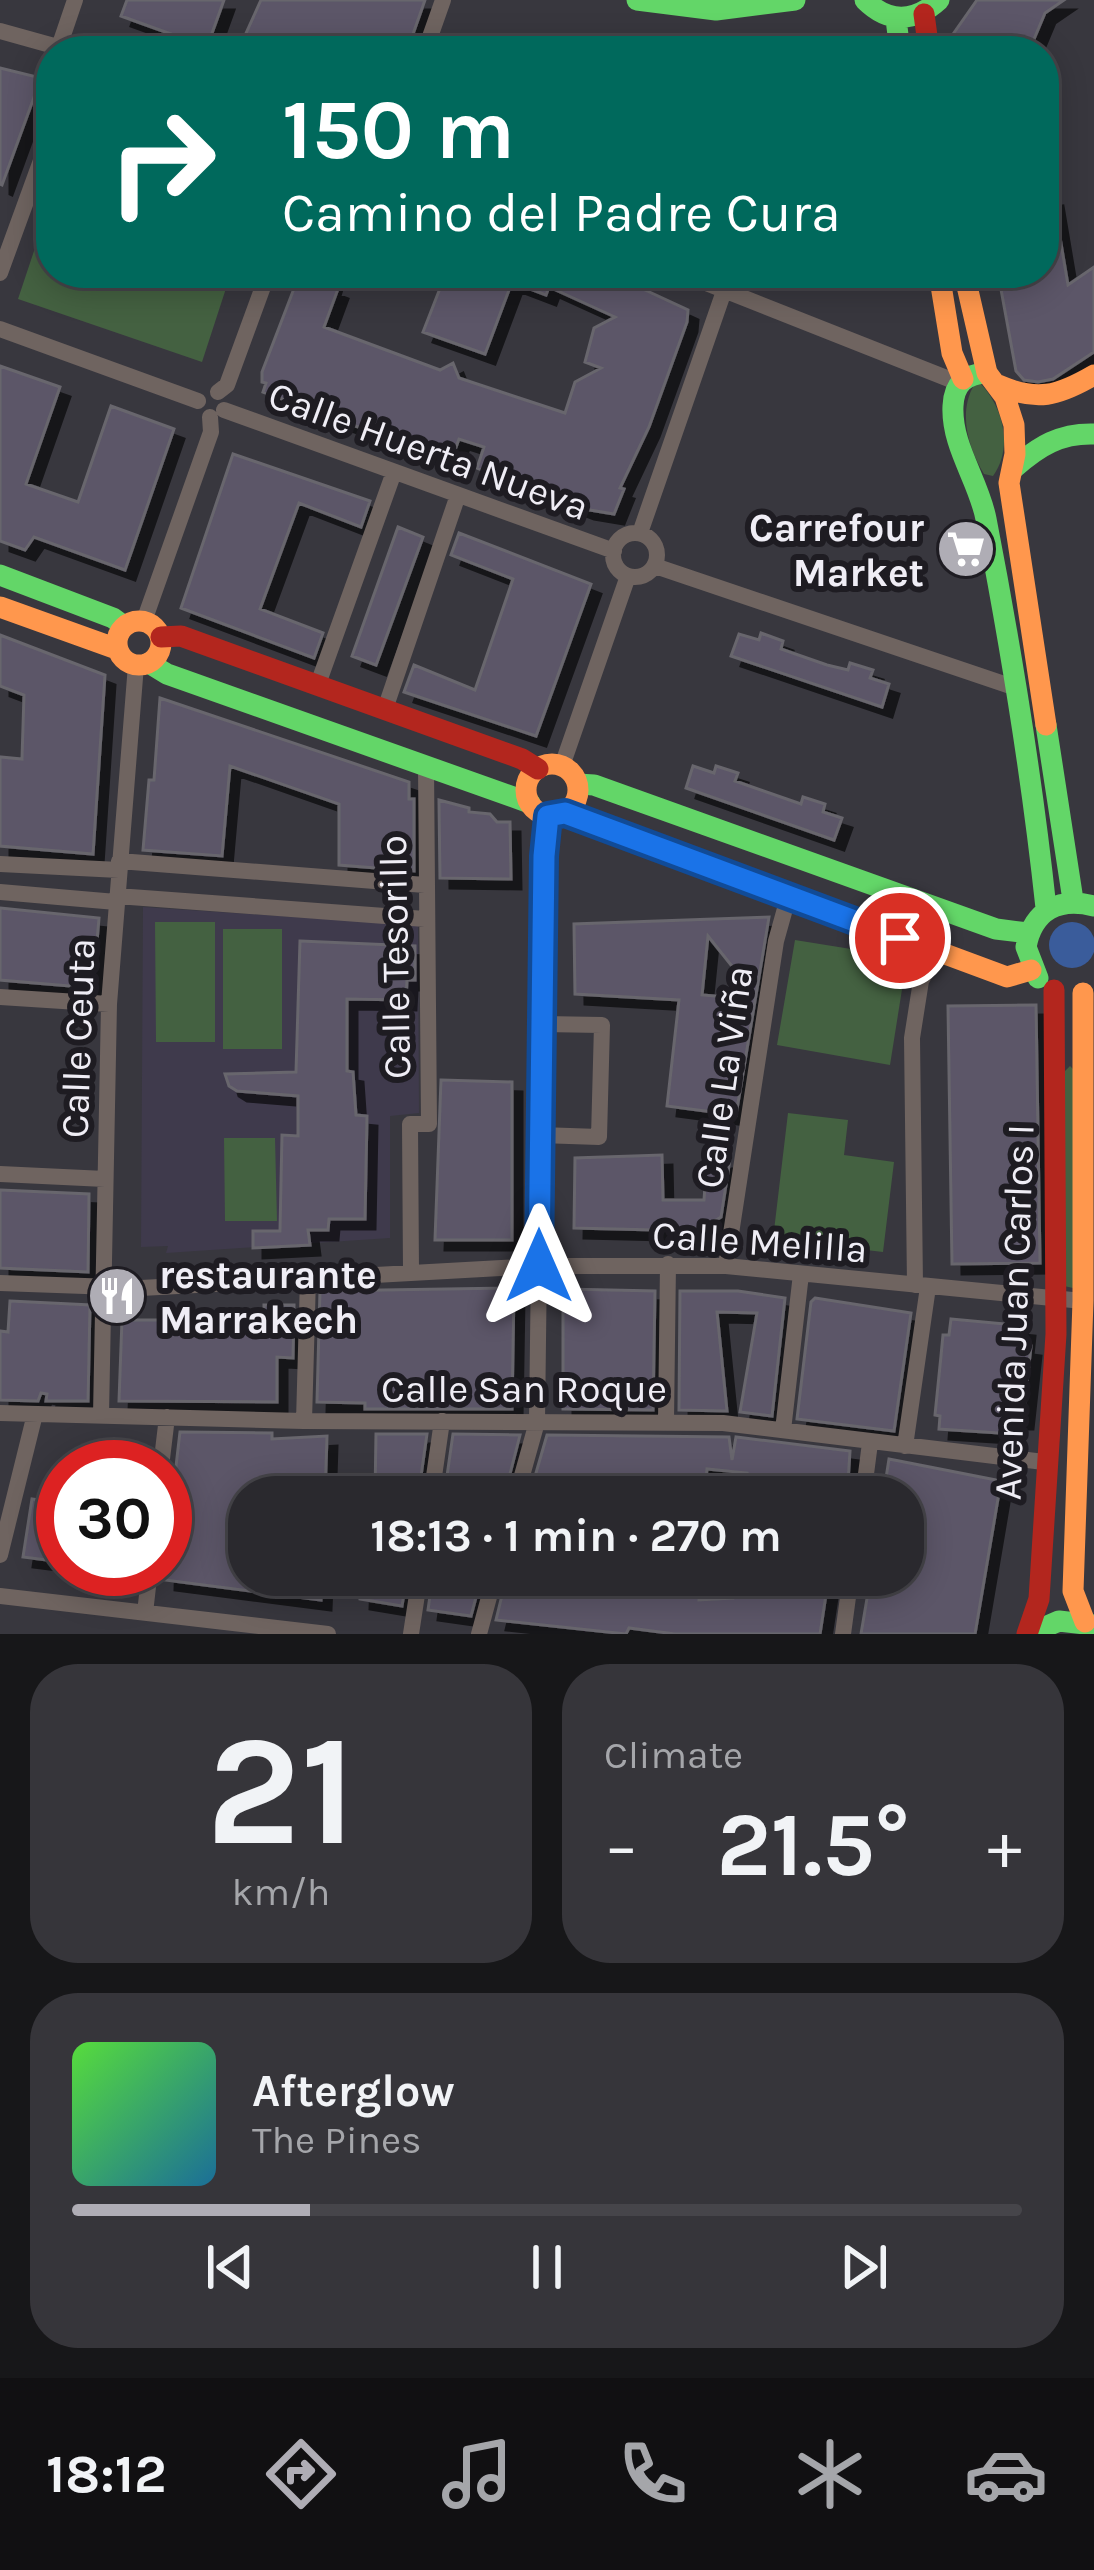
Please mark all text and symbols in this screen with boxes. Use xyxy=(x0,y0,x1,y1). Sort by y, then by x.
text: 150 m xyxy=(282,81,515,179)
icon: right xyxy=(84,84,240,240)
text: Camino del Padre Cura xyxy=(282,181,841,245)
street label: Calle Huerta Nueva xyxy=(262,372,595,530)
place label: Carrefour Market xyxy=(749,505,925,596)
supermarket icon: Carrefour Market xyxy=(935,518,997,580)
street label: Calle Tesorillo xyxy=(370,835,420,1079)
pin xyxy=(849,887,951,989)
icon: arrive xyxy=(867,905,933,971)
street label: Calle Ceuta xyxy=(52,937,104,1139)
street label: Calle La Viña xyxy=(686,963,762,1191)
street label: Avenida Juan Carlos I xyxy=(984,1123,1044,1501)
position arrow xyxy=(476,1203,602,1329)
street label: Calle Melilla xyxy=(651,1212,869,1272)
place label: restaurante Marrakech xyxy=(159,1252,377,1343)
restaurant icon: restaurante Marrakech xyxy=(86,1265,148,1327)
street label: Calle San Roque xyxy=(381,1366,667,1412)
speed limit sign: 30 xyxy=(36,1440,192,1596)
text: 18:13 · 1 min · 270 m xyxy=(370,1510,782,1562)
text: 21 xyxy=(206,1700,356,1882)
text: Climate xyxy=(604,1732,743,1778)
text: 21.5° xyxy=(716,1792,910,1898)
text: − xyxy=(604,1807,639,1885)
text: + xyxy=(987,1807,1022,1885)
text: km/h xyxy=(232,1869,330,1915)
text: Afterglow xyxy=(252,2065,455,2117)
text: The Pines xyxy=(252,2117,422,2163)
icon: previous xyxy=(197,2234,263,2300)
icon: pause xyxy=(514,2234,580,2300)
icon: next xyxy=(831,2234,897,2300)
icon: directions xyxy=(259,2432,343,2516)
icon: music xyxy=(435,2432,519,2516)
icon: phone xyxy=(611,2432,695,2516)
icon: climate xyxy=(788,2432,872,2516)
icon: car xyxy=(964,2432,1048,2516)
text: 18:12 xyxy=(46,2442,167,2506)

